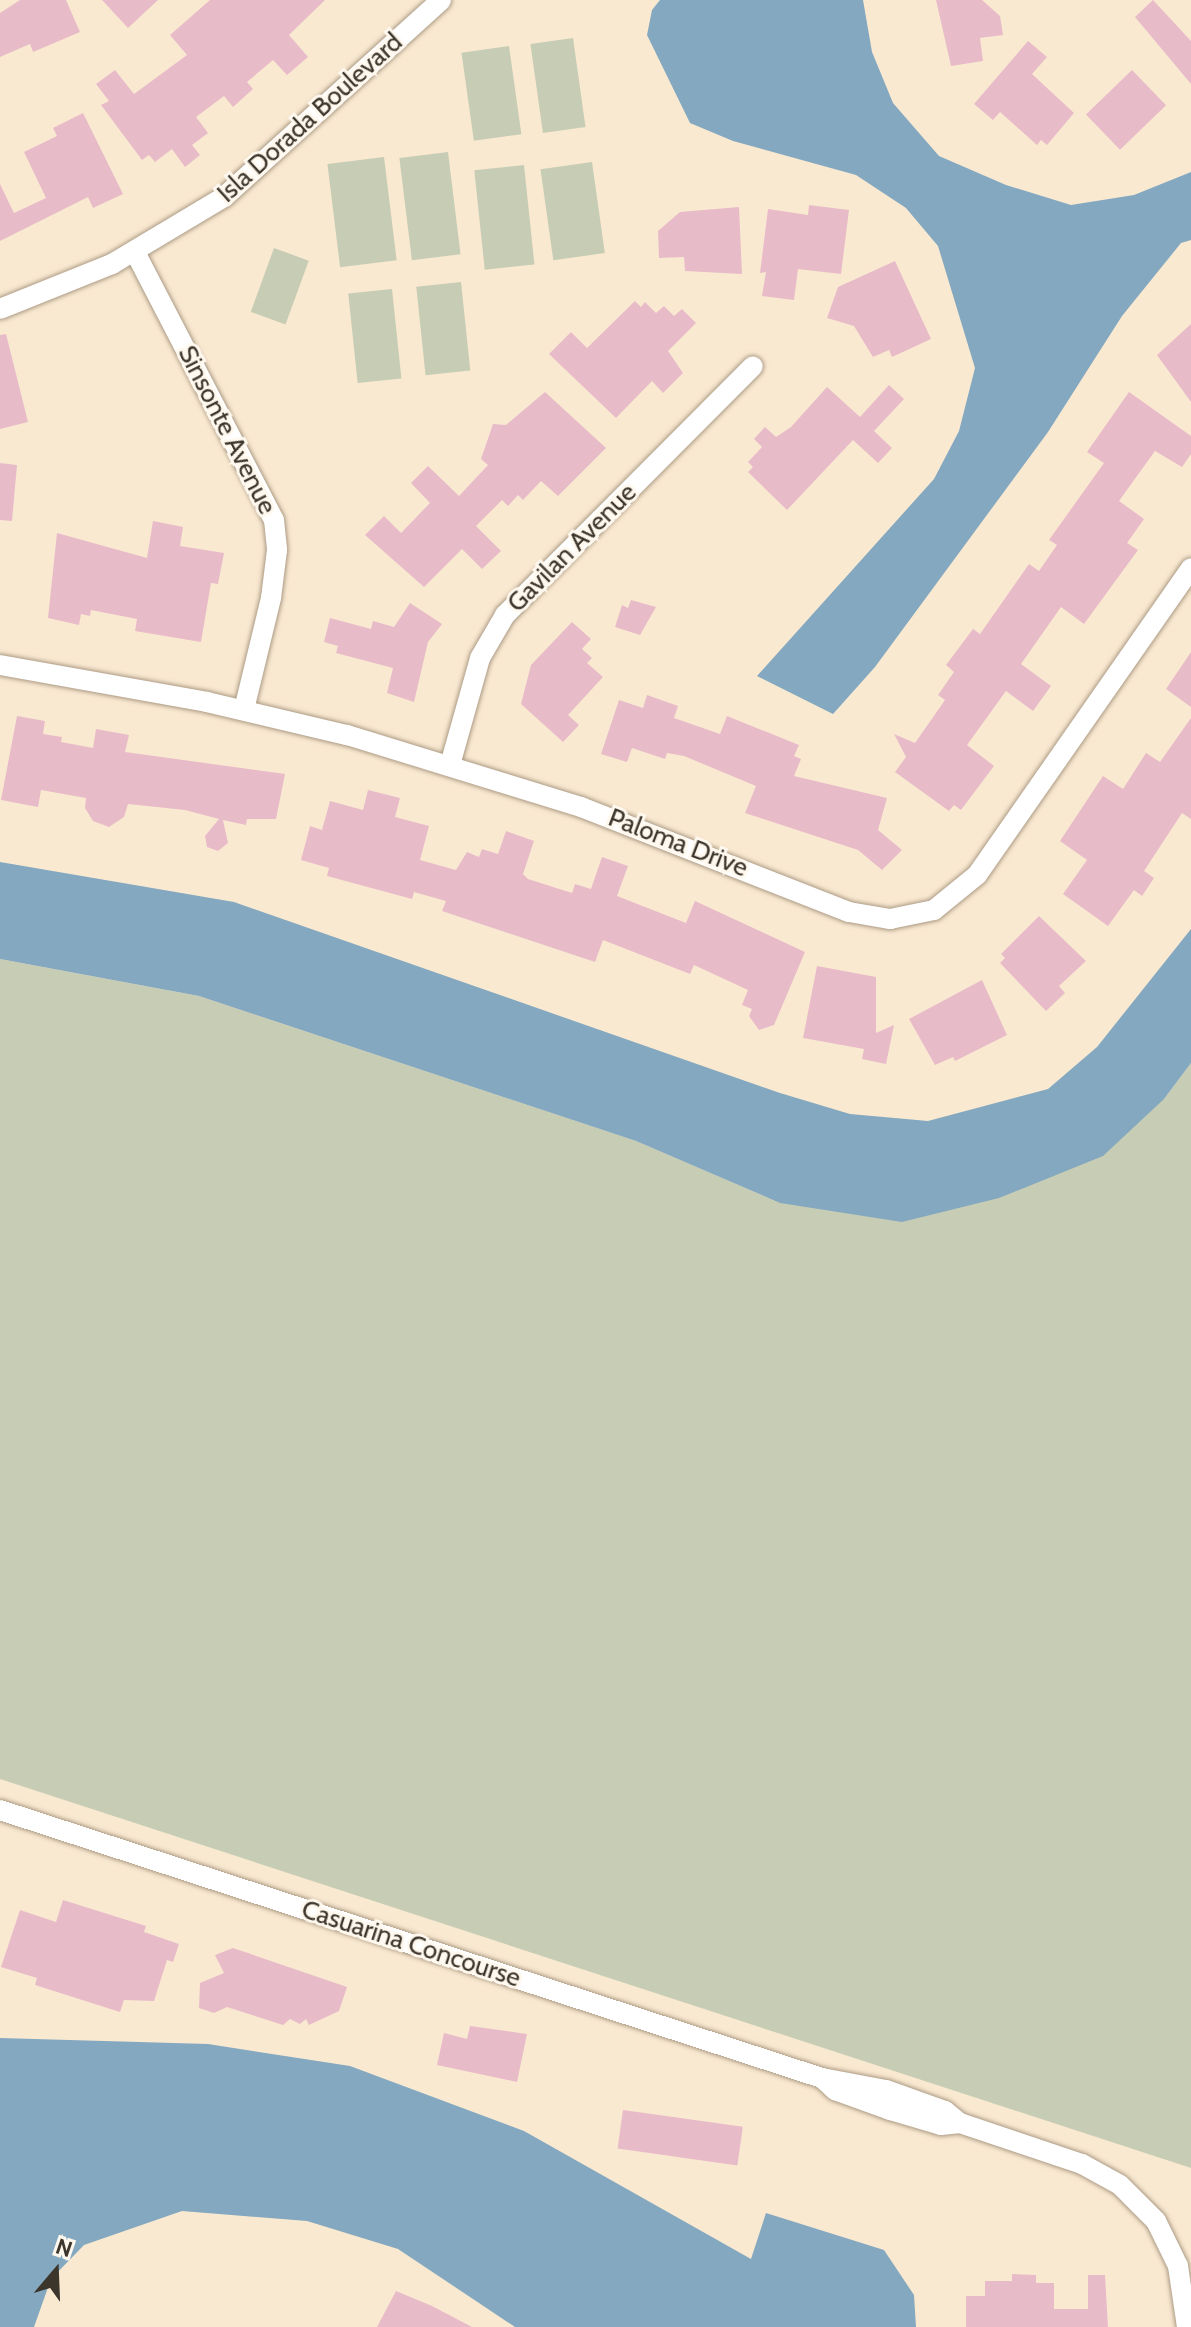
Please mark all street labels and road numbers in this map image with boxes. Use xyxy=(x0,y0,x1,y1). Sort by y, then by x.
street label: Isla Dorada Boulevard xyxy=(211,27,409,209)
street label: Sinsonte Avenue xyxy=(171,341,283,519)
street label: Gavilan Avenue xyxy=(501,477,643,619)
street label: Paloma Drive xyxy=(604,802,752,884)
street label: Casuarina Concourse xyxy=(298,1894,524,1994)

